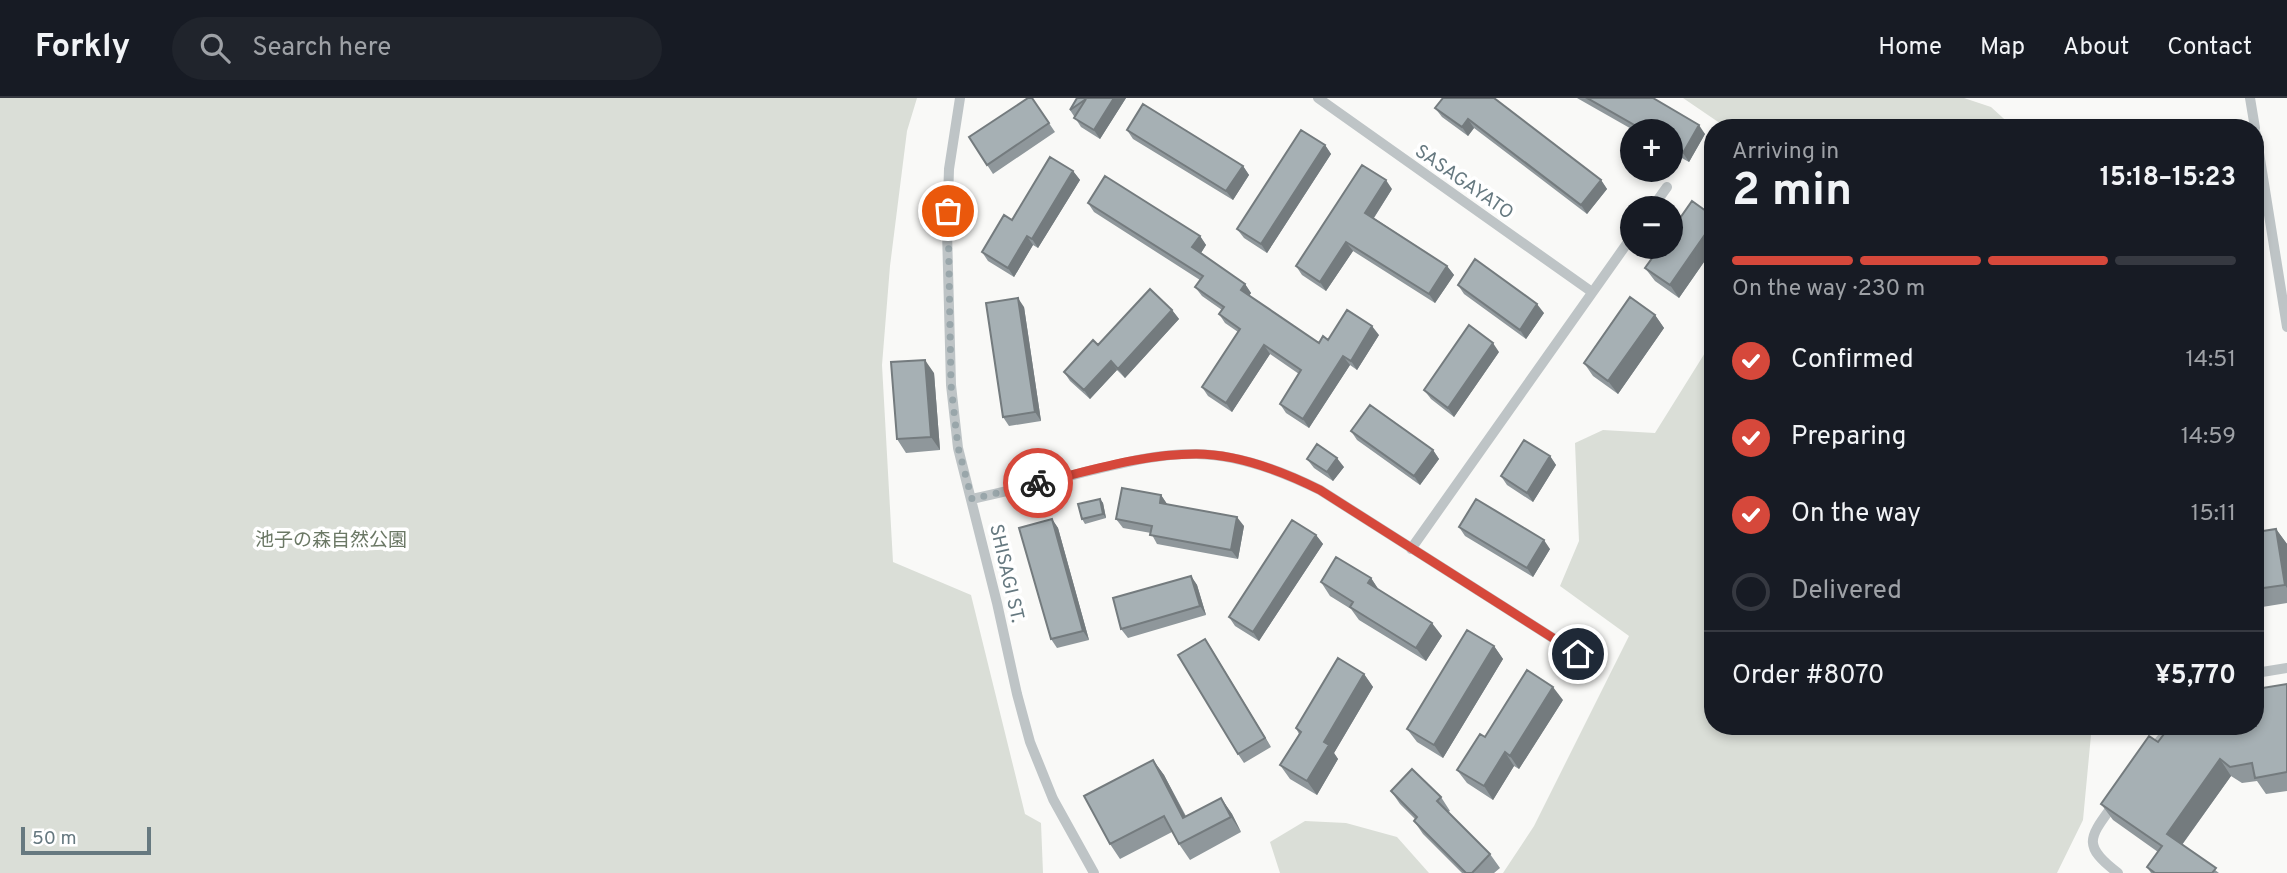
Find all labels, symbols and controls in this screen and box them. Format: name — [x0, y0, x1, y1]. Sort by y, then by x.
search box — [172, 17, 662, 80]
text: Forkly — [35, 27, 130, 69]
icon: search — [196, 29, 234, 67]
text: Search here — [252, 32, 391, 65]
text: Home — [1878, 33, 1942, 63]
text: Map — [1980, 33, 2025, 63]
text: About — [2063, 33, 2129, 63]
text: Contact — [2167, 33, 2252, 63]
map controls — [1620, 119, 1683, 259]
button: + — [1620, 119, 1683, 182]
text: Arriving in — [1732, 138, 1839, 167]
street label: SASAGAYATO — [1410, 140, 1518, 226]
text: 15:18–15:23 — [2100, 162, 2236, 195]
text: 2 min — [1732, 163, 1852, 222]
pin — [918, 181, 978, 241]
icon: bag — [929, 192, 967, 230]
button: − — [1620, 196, 1683, 259]
text: On the way · 230 m — [1732, 275, 1925, 304]
icon: check — [1732, 342, 1770, 380]
text: Confirmed — [1791, 344, 1914, 377]
text: 14:51 — [2186, 346, 2236, 375]
icon: check — [1732, 419, 1770, 457]
text: Preparing — [1791, 421, 1906, 454]
text: 14:59 — [2181, 423, 2236, 452]
courier — [1003, 448, 1073, 518]
icon: bike — [1019, 464, 1057, 502]
icon: check — [1732, 496, 1770, 534]
text: On the way — [1791, 498, 1921, 531]
text: 15:11 — [2191, 500, 2236, 529]
street label: SHISAGI ST. — [983, 522, 1029, 625]
park label: 池子の森自然公園 — [255, 529, 407, 553]
text: Delivered — [1791, 575, 1902, 608]
pin — [1548, 624, 1608, 684]
icon: home — [1559, 635, 1597, 673]
text: Order #8070 — [1732, 660, 1884, 693]
text: ¥5,770 — [2155, 660, 2236, 693]
scale bar — [21, 824, 150, 856]
text: 50 m — [32, 827, 77, 851]

